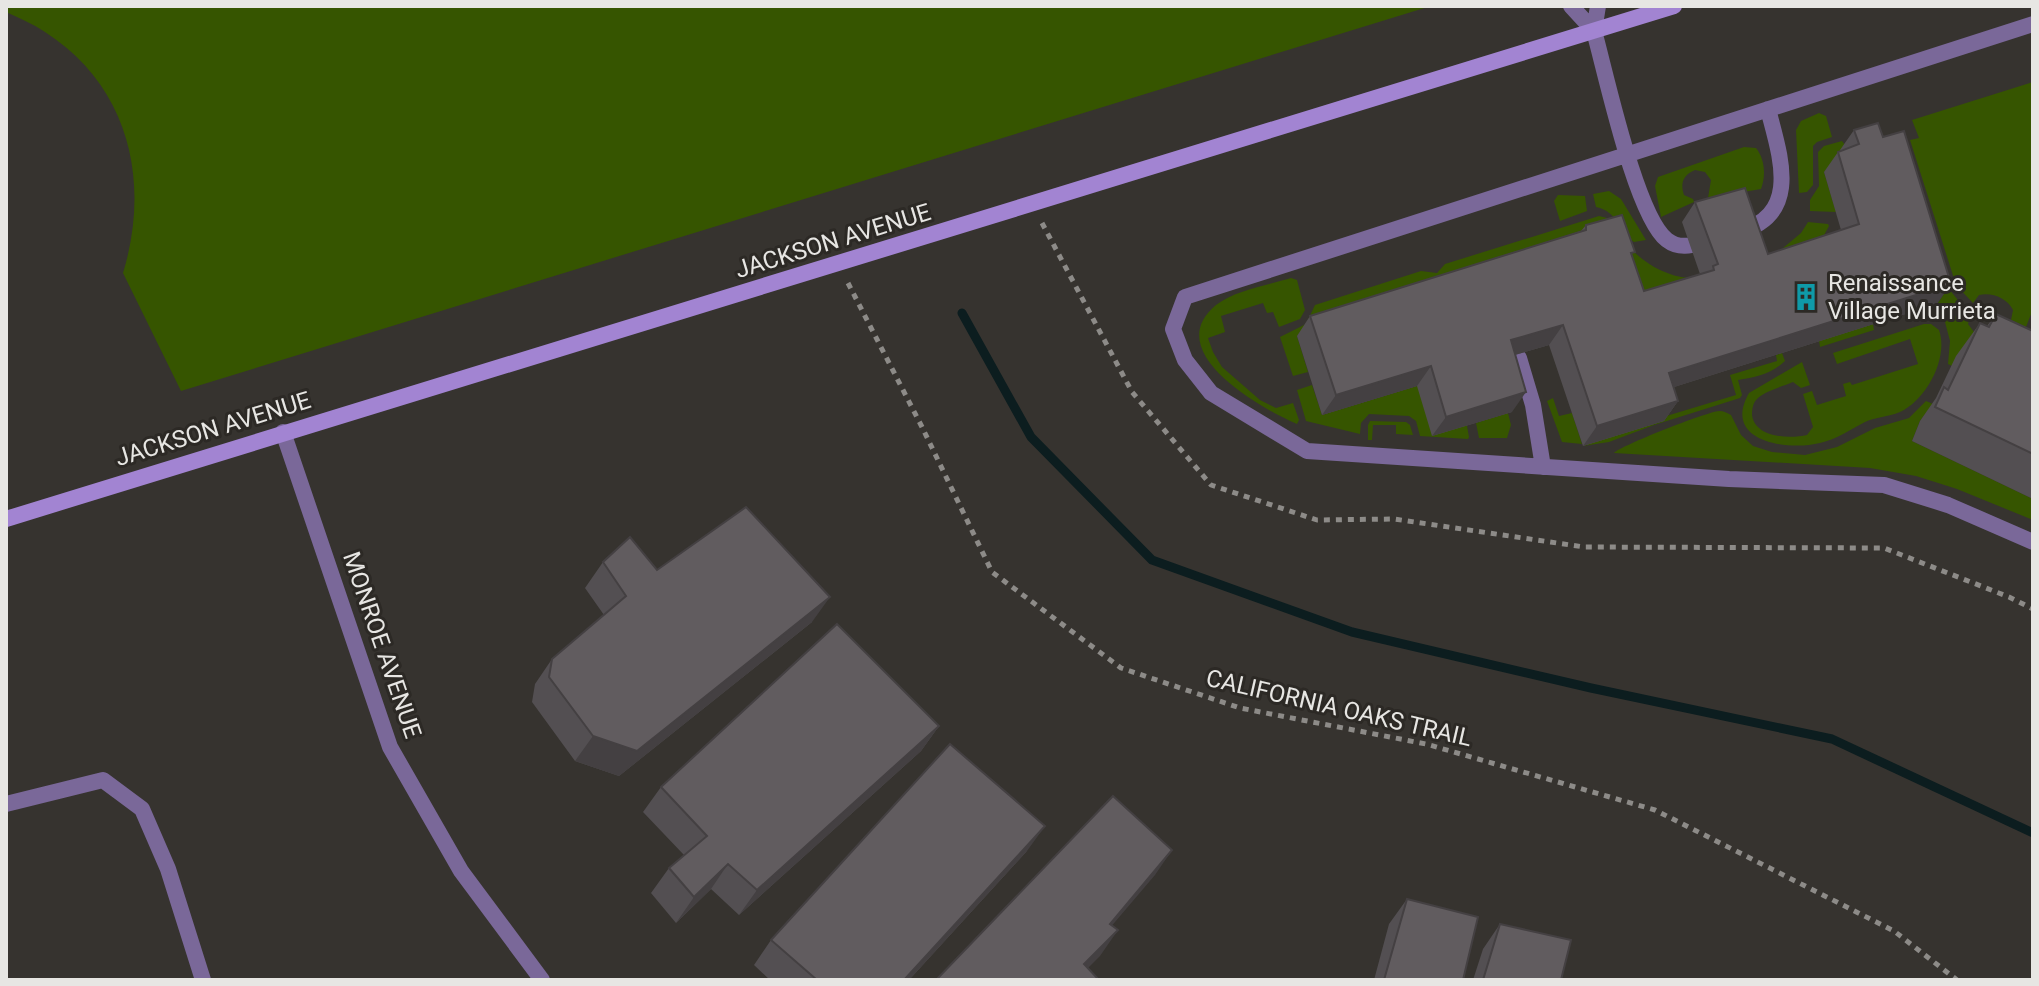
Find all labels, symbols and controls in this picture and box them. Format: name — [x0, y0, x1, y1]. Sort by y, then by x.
street label: JACKSON AVENUE — [732, 198, 934, 284]
place label: Renaissance Village Murrieta — [1828, 269, 1996, 325]
building icon: Renaissance Village Murrieta — [1791, 282, 1821, 312]
street label: JACKSON AVENUE — [112, 386, 314, 472]
street label: MONROE AVENUE — [337, 548, 427, 742]
street label: CALIFORNIA OAKS TRAIL — [1203, 664, 1475, 752]

